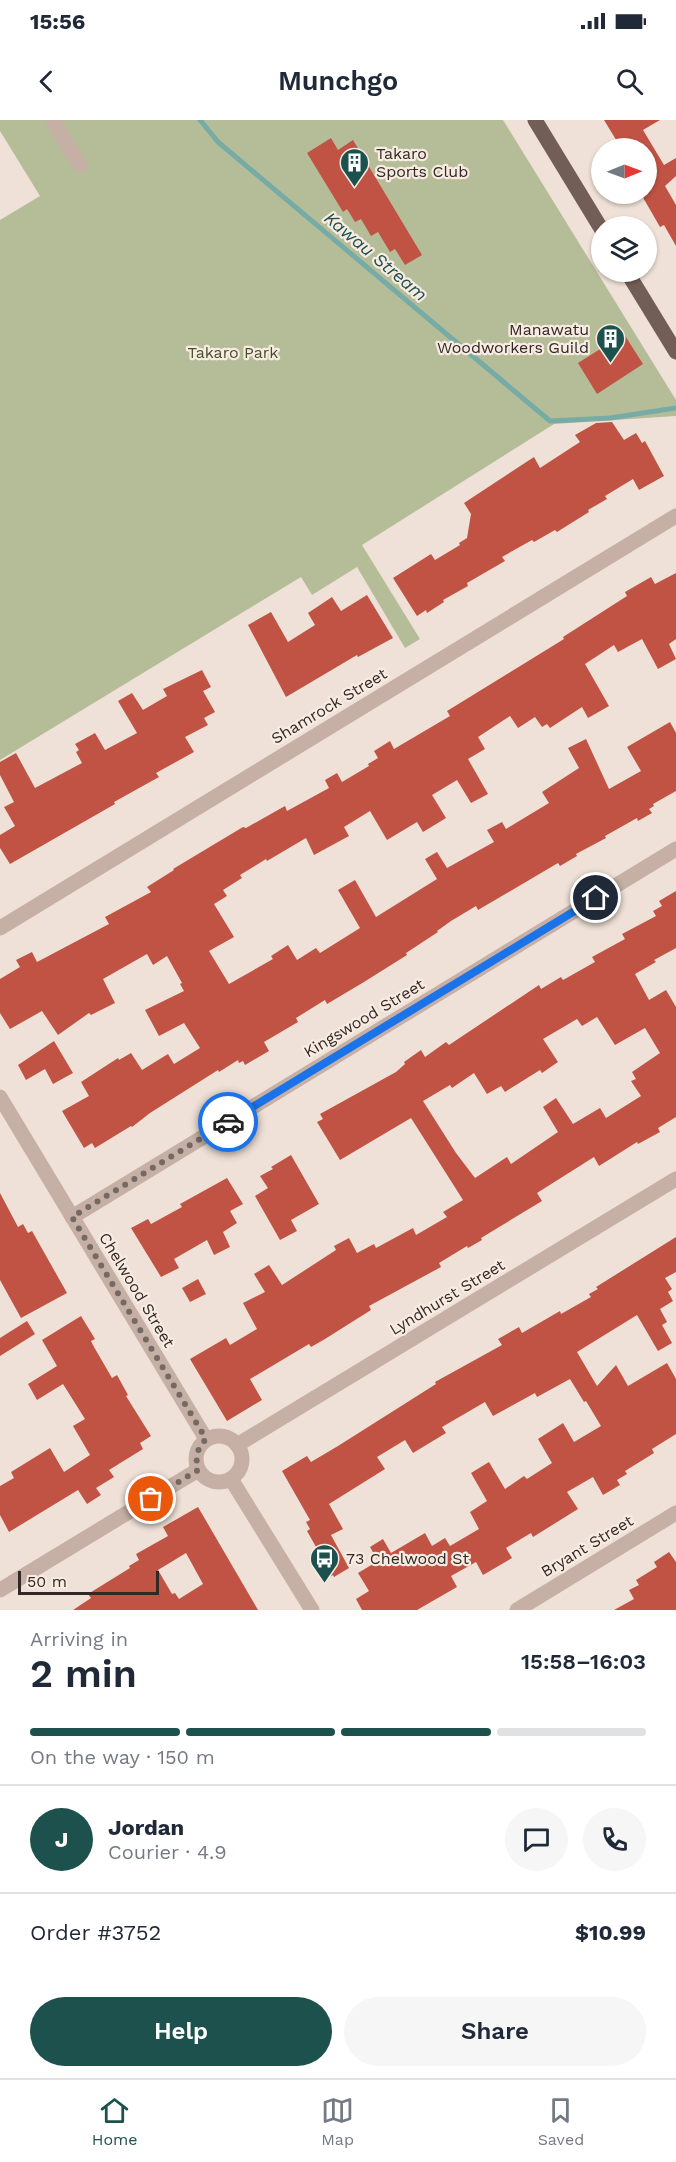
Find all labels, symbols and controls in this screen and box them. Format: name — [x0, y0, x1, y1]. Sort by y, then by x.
text: 15:56 — [30, 9, 85, 34]
icon: back — [30, 65, 63, 98]
text: Munchgo — [278, 65, 398, 97]
icon: search — [613, 65, 646, 98]
north arrow — [591, 138, 657, 204]
map controls — [591, 138, 657, 282]
place label: Takaro Sports Club — [376, 144, 468, 181]
building icon: Takaro Sports Club — [339, 146, 371, 188]
water label: Kawau Stream — [320, 207, 432, 305]
button: layers — [591, 216, 657, 282]
place label: Manawatu Woodworkers Guild — [437, 320, 589, 357]
building icon: Manawatu Woodworkers Guild — [594, 322, 626, 364]
park label: Takaro Park — [188, 343, 278, 362]
street label: Shamrock Street — [268, 664, 391, 748]
pin — [570, 872, 621, 923]
icon: home — [579, 881, 612, 914]
street label: Kingswood Street — [300, 974, 428, 1061]
courier — [198, 1092, 258, 1152]
icon: car — [212, 1106, 245, 1139]
street label: Chelwood Street — [95, 1229, 179, 1351]
street label: Lyndhurst Street — [386, 1255, 508, 1339]
pin — [125, 1473, 176, 1524]
icon: bag — [134, 1482, 167, 1515]
street label: Bryant Street — [537, 1511, 637, 1581]
bus stop icon: 73 Chelwood St — [309, 1542, 341, 1584]
place label: 73 Chelwood St — [346, 1549, 470, 1568]
scale bar — [18, 1568, 159, 1596]
text: 50 m — [27, 1572, 67, 1591]
text: Arriving in — [30, 1627, 128, 1651]
text: 15:58–16:03 — [521, 1649, 646, 1674]
text: 2 min — [30, 1651, 137, 1696]
text: On the way · 150 m — [30, 1745, 215, 1769]
button: chat — [505, 1808, 568, 1871]
button: phone — [583, 1808, 646, 1871]
text: Jordan — [108, 1815, 184, 1840]
text: J — [55, 1827, 68, 1852]
text: Courier · 4.9 — [108, 1840, 227, 1864]
text: Order #3752 — [30, 1920, 161, 1945]
text: $10.99 — [575, 1920, 646, 1945]
button: Help — [30, 1997, 332, 2066]
button: Share — [344, 1997, 646, 2066]
tab: Home — [92, 2094, 138, 2149]
tab: Map — [321, 2094, 354, 2149]
tab: Saved — [538, 2094, 584, 2149]

